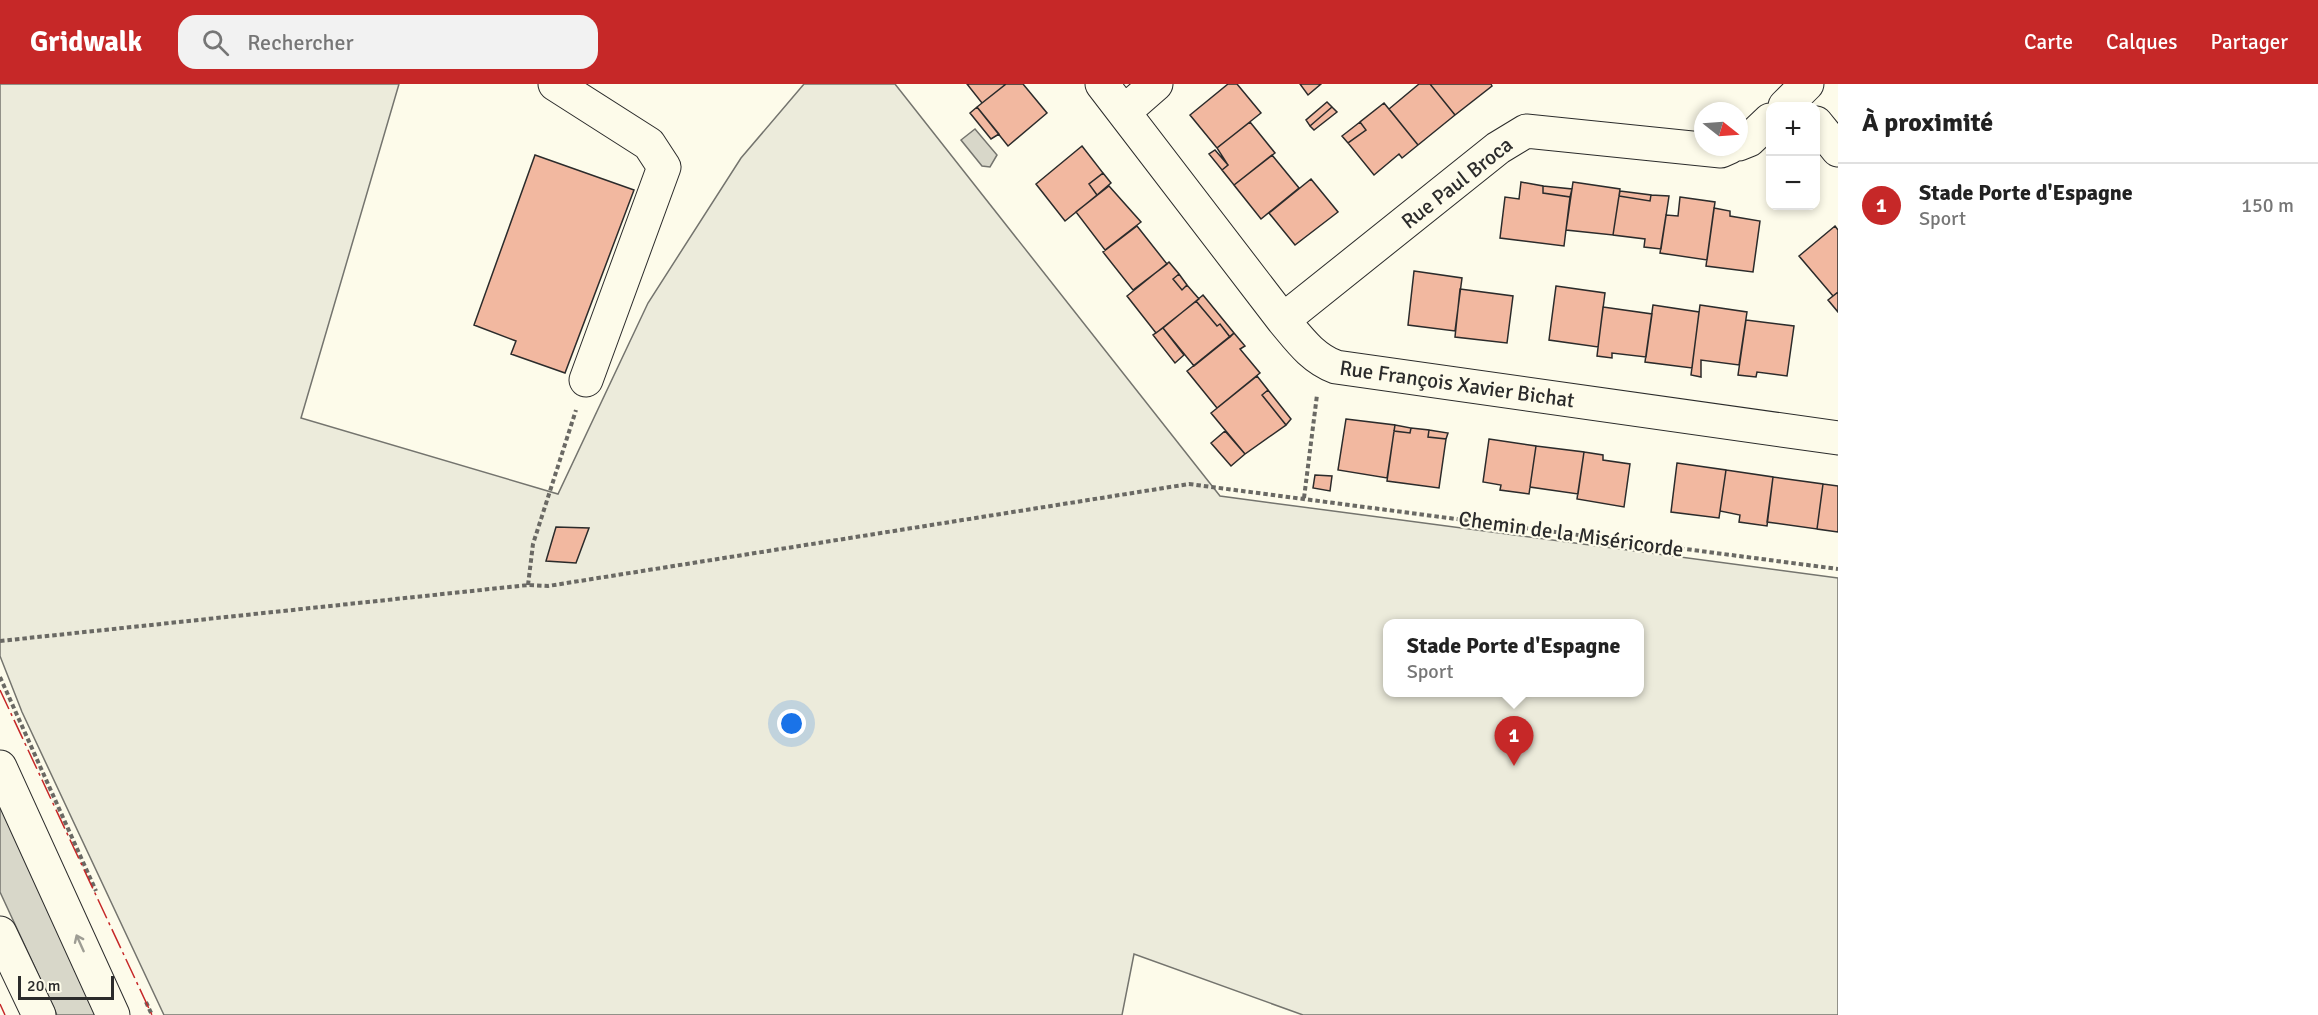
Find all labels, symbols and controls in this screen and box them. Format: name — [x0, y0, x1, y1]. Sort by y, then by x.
search box — [178, 15, 598, 69]
text: Gridwalk — [30, 25, 142, 59]
icon: search — [199, 26, 232, 59]
text: Rechercher — [247, 29, 354, 56]
text: Carte — [2024, 29, 2073, 55]
text: Calques — [2106, 29, 2177, 55]
text: Partager — [2210, 29, 2288, 55]
north arrow — [1694, 102, 1748, 156]
map controls — [1766, 102, 1820, 210]
button: + — [1766, 102, 1820, 156]
text: À proximité — [1862, 107, 1993, 139]
street label: Rue Paul Broca — [1396, 131, 1518, 235]
button: − — [1766, 156, 1820, 210]
text: Stade Porte d'Espagne — [1919, 179, 2133, 206]
text: 1 — [1876, 193, 1887, 218]
text: 150 m — [2241, 193, 2294, 218]
text: Sport — [1919, 206, 1966, 231]
street label: Rue François Xavier Bichat — [1338, 355, 1576, 413]
street label: Chemin de la Miséricorde — [1457, 505, 1685, 563]
popup — [1383, 619, 1644, 697]
text: Stade Porte d'Espagne — [1407, 632, 1620, 659]
text: Sport — [1407, 659, 1454, 684]
your location — [777, 709, 806, 738]
pin: 1 — [1494, 716, 1534, 766]
one-way arrow — [74, 934, 85, 952]
scale bar — [18, 973, 114, 1000]
text: 20 m — [27, 976, 61, 996]

